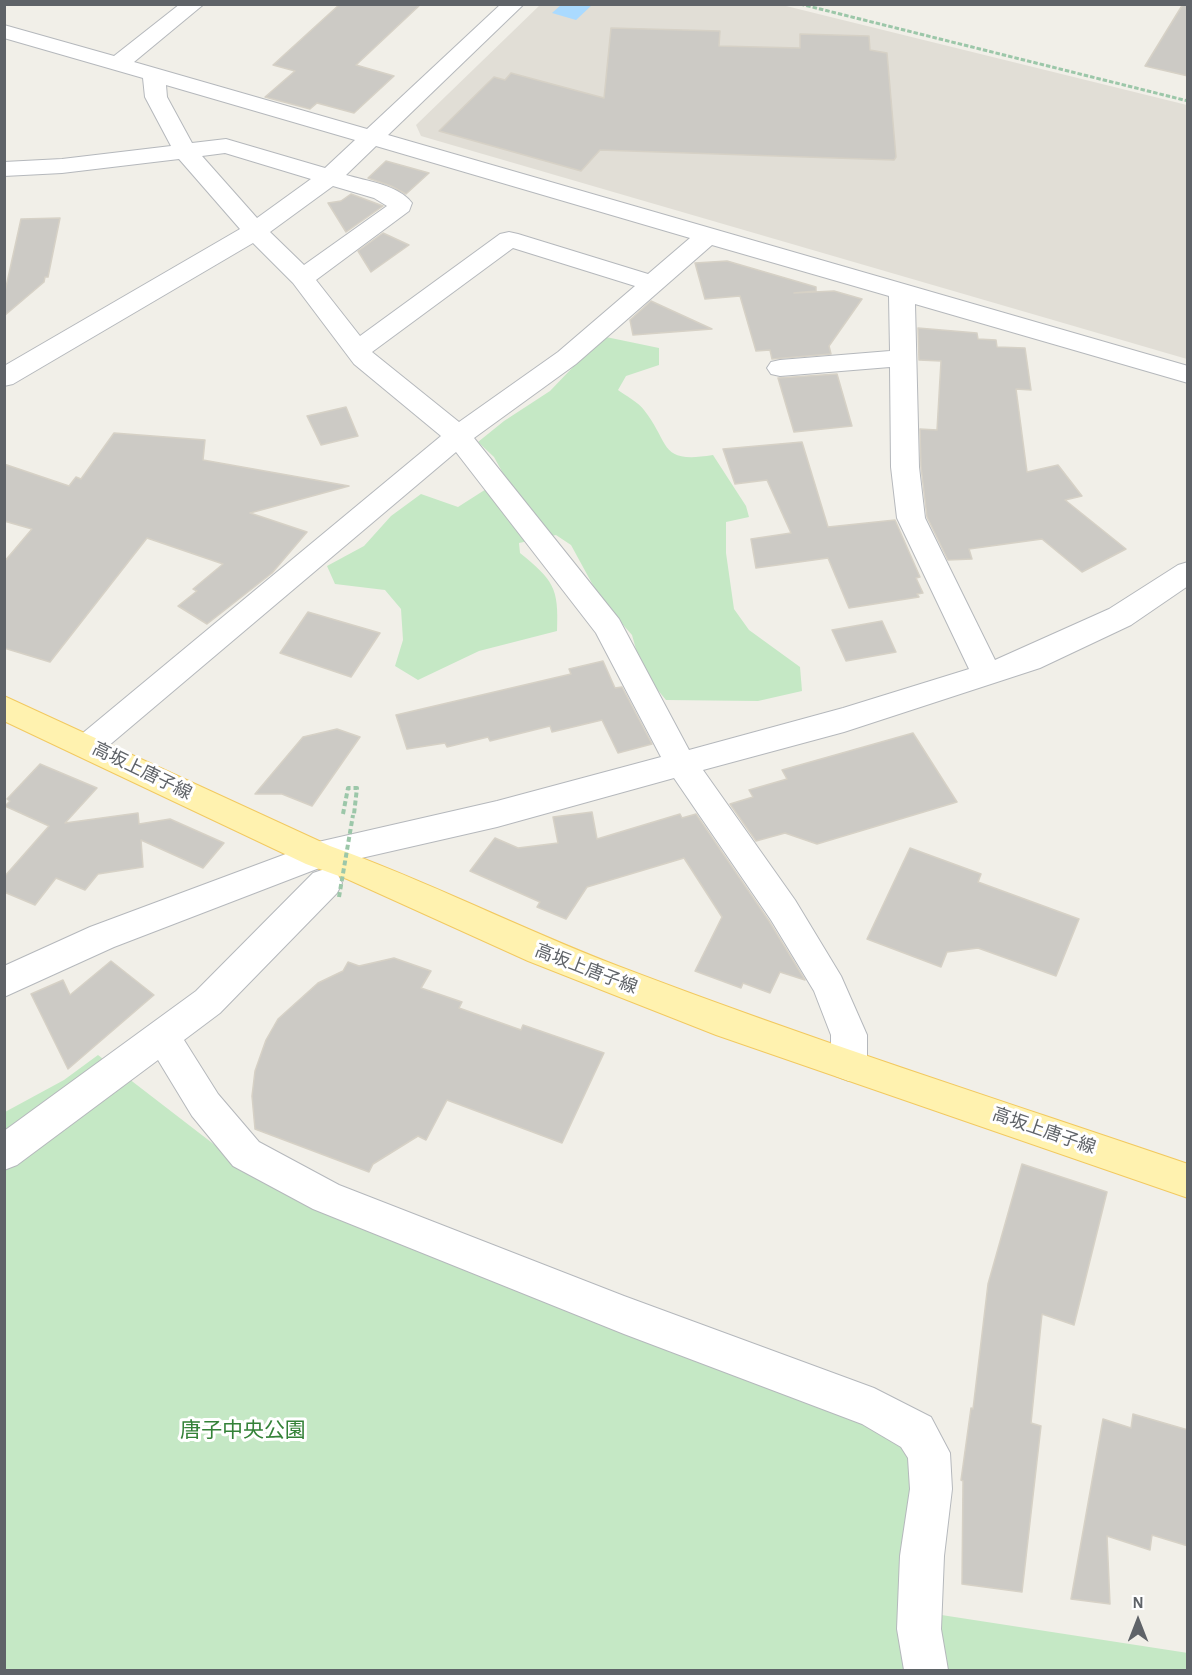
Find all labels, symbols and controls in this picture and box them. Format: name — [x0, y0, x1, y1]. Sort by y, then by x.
street label: 高坂上唐子線 — [89, 738, 195, 804]
street label: 高坂上唐子線 — [532, 940, 640, 998]
street label: 高坂上唐子線 — [989, 1103, 1099, 1159]
park label: 唐子中央公園 — [180, 1418, 306, 1444]
north arrow — [1108, 1591, 1168, 1651]
text: N — [1132, 1595, 1144, 1611]

